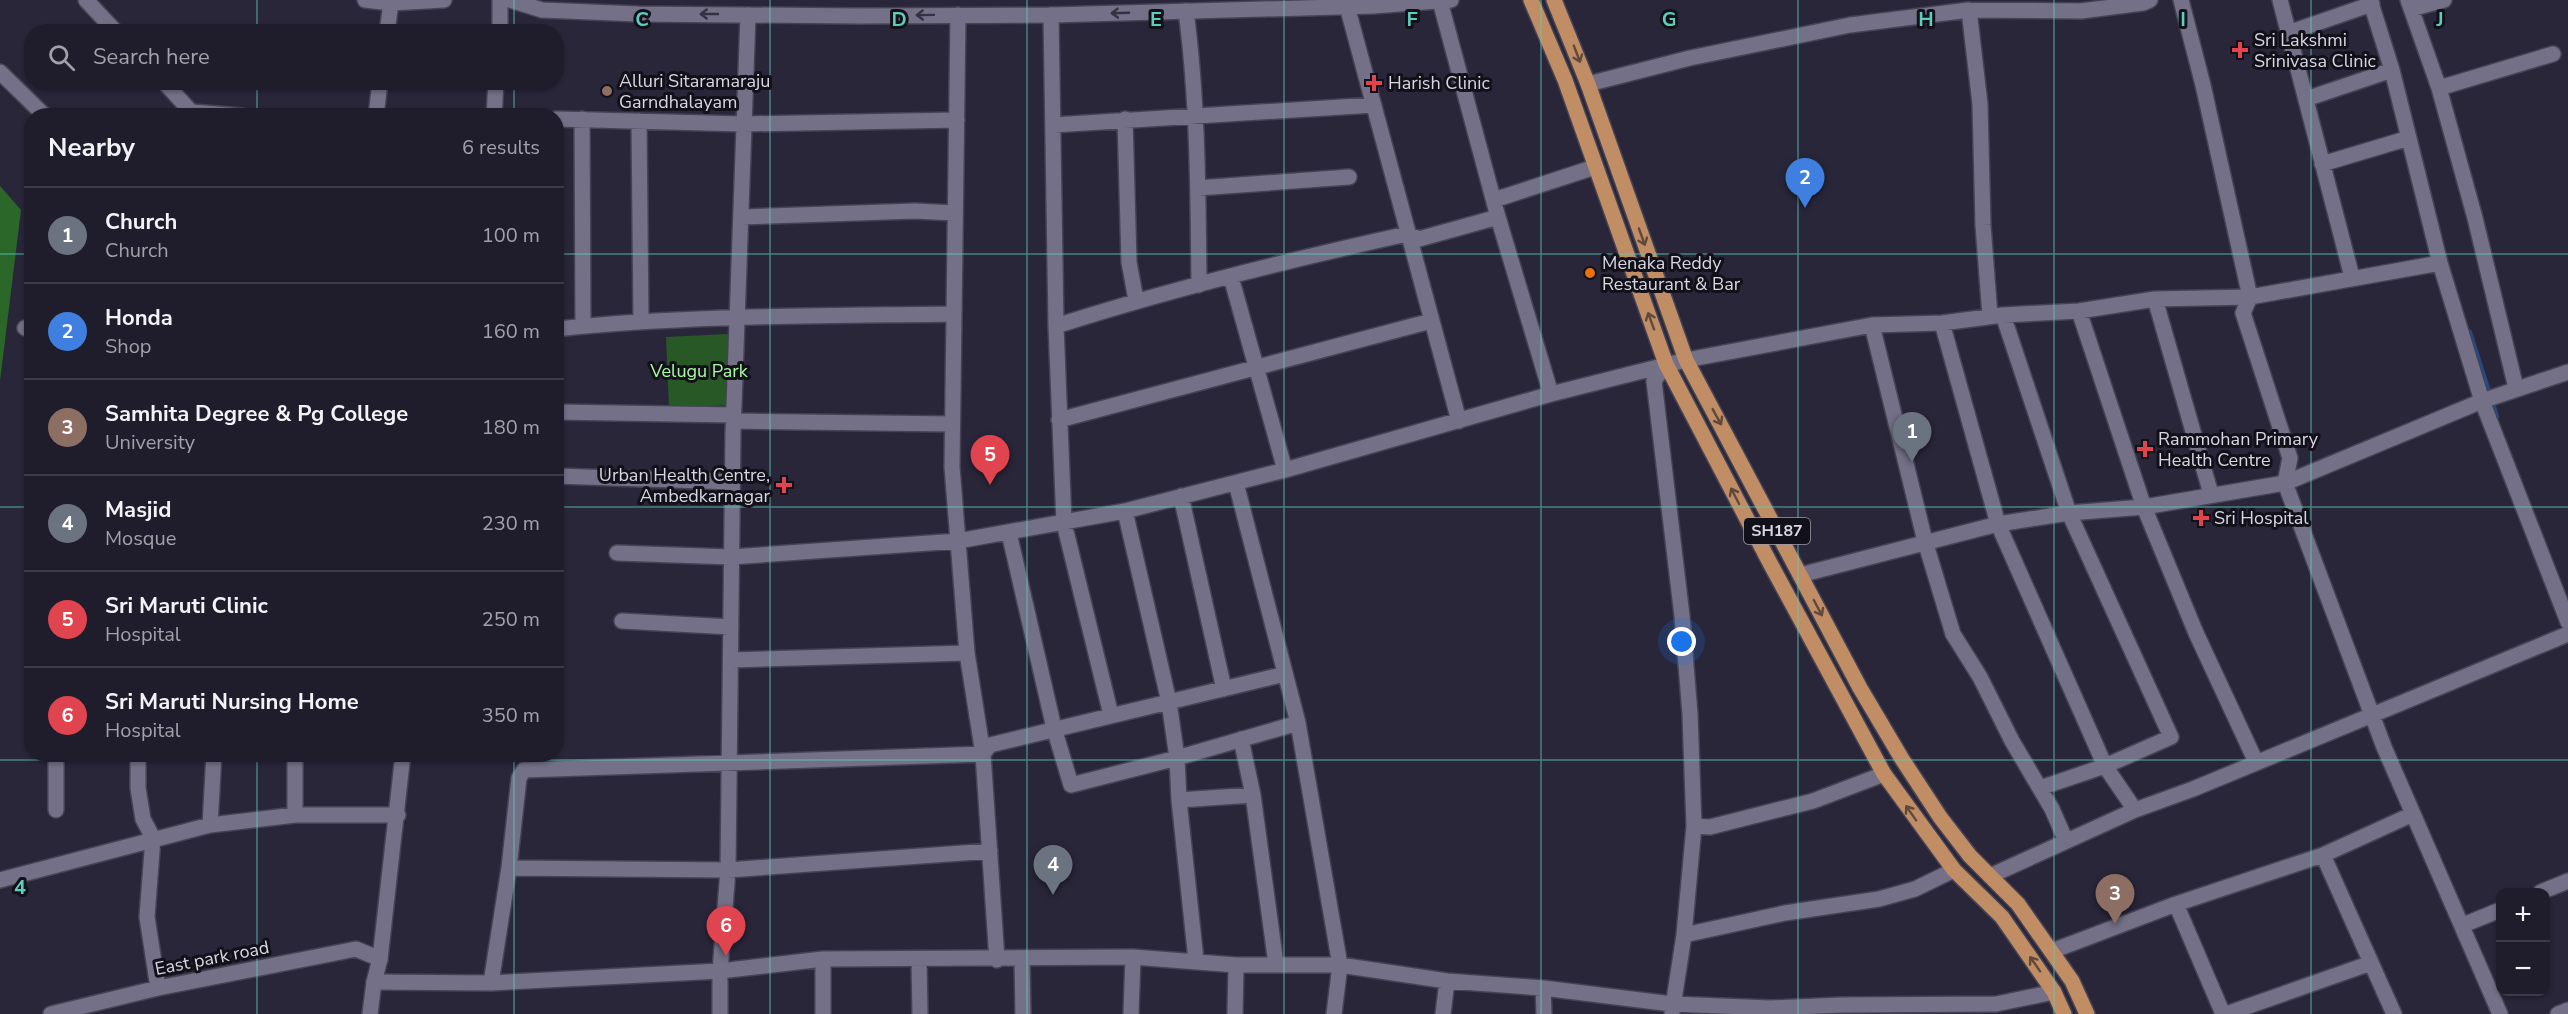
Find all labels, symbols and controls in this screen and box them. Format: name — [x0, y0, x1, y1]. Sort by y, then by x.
text: C — [635, 6, 649, 33]
text: D — [891, 6, 907, 33]
text: E — [1150, 6, 1162, 33]
text: F — [1406, 6, 1418, 33]
text: G — [1662, 6, 1676, 33]
text: H — [1918, 6, 1934, 33]
text: I — [2180, 6, 2186, 33]
text: J — [2435, 6, 2444, 33]
one-way arrow — [1110, 7, 1130, 19]
one-way arrow — [699, 9, 719, 20]
one-way arrow — [915, 9, 935, 21]
search box — [24, 24, 564, 90]
place label: Sri Lakshmi Srinivasa Clinic — [2254, 28, 2376, 73]
icon: search — [45, 41, 78, 74]
marker: Sri Lakshmi Srinivasa Clinic — [2231, 41, 2249, 59]
text: Search here — [93, 42, 210, 72]
one-way arrow — [1572, 44, 1583, 63]
place label: Alluri Sitaramaraju Garndhalayam — [619, 69, 770, 114]
place label: Harish Clinic — [1388, 71, 1490, 95]
marker: Harish Clinic — [1365, 74, 1383, 92]
marker: Alluri Sitaramaraju Garndhalayam — [600, 84, 614, 98]
text: Nearby — [48, 130, 135, 165]
text: 6 results — [462, 134, 540, 161]
pin: 2 — [1786, 158, 1824, 208]
text: Church — [105, 207, 177, 237]
text: 1 — [62, 222, 74, 249]
text: 100 m — [482, 222, 540, 249]
one-way arrow — [1638, 228, 1649, 246]
text: Church — [105, 237, 169, 264]
place label: Menaka Reddy Restaurant & Bar — [1602, 251, 1741, 296]
marker: Menaka Reddy Restaurant & Bar — [1583, 266, 1597, 280]
text: Honda — [105, 303, 173, 333]
one-way arrow — [1644, 312, 1655, 331]
text: 2 — [62, 318, 74, 345]
text: 160 m — [482, 318, 540, 345]
text: Shop — [105, 333, 151, 360]
park label: Velugu Park — [649, 359, 749, 383]
text: Samhita Degree & Pg College — [105, 399, 408, 429]
one-way arrow — [1711, 408, 1723, 425]
pin: 1 — [1892, 412, 1932, 462]
text: 3 — [62, 414, 74, 441]
text: 180 m — [482, 414, 540, 441]
place label: Rammohan Primary Health Centre — [2158, 427, 2319, 472]
text: University — [105, 429, 195, 456]
pin: 5 — [970, 436, 1010, 485]
marker: Rammohan Primary Health Centre — [2136, 440, 2154, 458]
place label: Urban Health Centre, Ambedkarnagar — [599, 463, 771, 508]
marker: Urban Health Centre, Ambedkarnagar — [775, 476, 793, 494]
one-way arrow — [1729, 487, 1741, 505]
text: Masjid — [105, 495, 171, 525]
place label: Sri Hospital — [2214, 506, 2309, 530]
marker: Sri Hospital — [2192, 509, 2210, 527]
text: 4 — [62, 510, 74, 537]
text: 230 m — [482, 510, 540, 537]
road number: SH187 — [1744, 518, 1810, 544]
text: Mosque — [105, 525, 176, 552]
text: Sri Maruti Clinic — [105, 591, 268, 621]
one-way arrow — [1812, 599, 1824, 616]
text: 5 — [62, 606, 74, 633]
text: 250 m — [482, 606, 540, 633]
text: Hospital — [105, 621, 181, 648]
your location — [1667, 627, 1696, 656]
text: Sri Maruti Nursing Home — [105, 687, 359, 717]
text: 6 — [62, 702, 74, 729]
text: 350 m — [482, 702, 540, 729]
text: Hospital — [105, 717, 181, 744]
one-way arrow — [1905, 806, 1917, 822]
pin: 4 — [1034, 846, 1072, 895]
text: 4 — [14, 874, 26, 901]
pin: 3 — [2096, 874, 2134, 924]
map controls — [2496, 888, 2550, 996]
button: + — [2496, 888, 2550, 942]
pin: 6 — [706, 906, 746, 956]
street label: East park road — [153, 935, 271, 981]
button: − — [2496, 942, 2550, 996]
one-way arrow — [2029, 956, 2041, 972]

